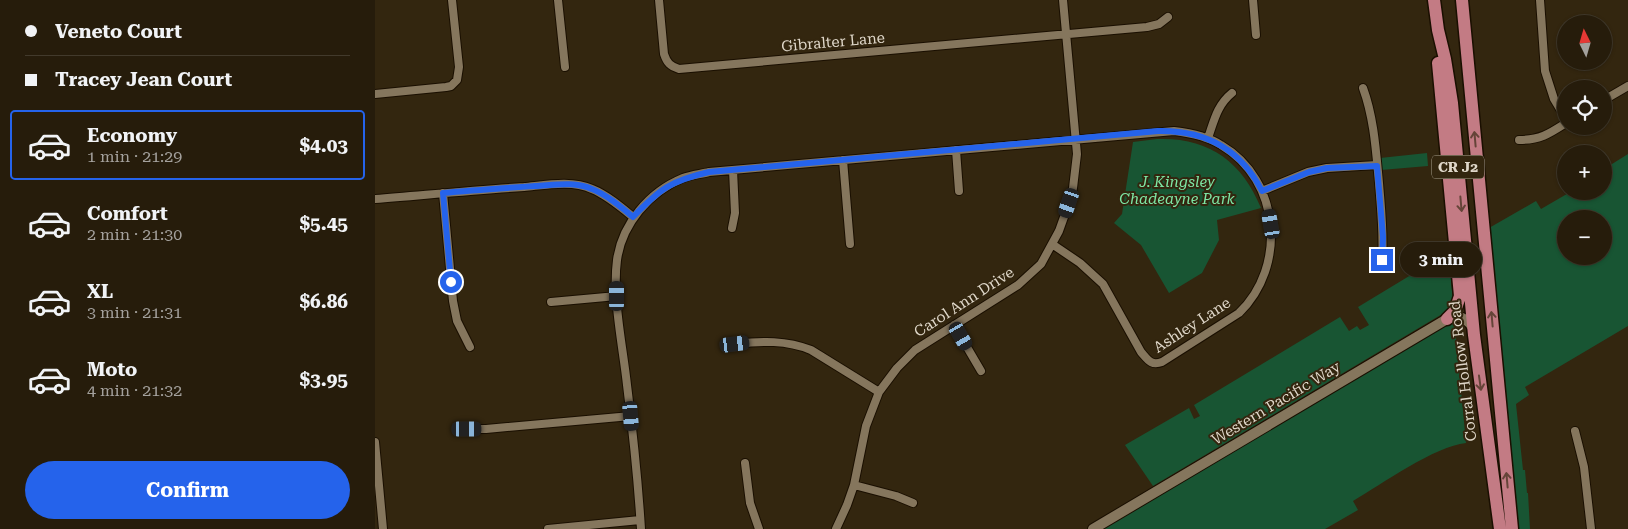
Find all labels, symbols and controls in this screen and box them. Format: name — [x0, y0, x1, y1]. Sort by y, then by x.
north arrow — [1557, 15, 1613, 70]
map controls — [1557, 15, 1612, 265]
text: Veneto Court — [55, 20, 182, 43]
street label: Gibralter Lane — [780, 29, 886, 55]
text: Tracey Jean Court — [55, 68, 232, 91]
button: locate — [1557, 80, 1612, 135]
icon: car — [27, 123, 72, 168]
text: Economy — [87, 124, 177, 147]
one-way arrow — [1470, 132, 1480, 148]
text: $4.03 — [299, 134, 348, 157]
button: + — [1557, 145, 1612, 200]
text: 1 min · 21:29 — [87, 147, 182, 166]
road number: CR J2 — [1432, 156, 1484, 178]
park label: J. Kingsley Chadeayne Park — [1119, 173, 1236, 208]
car — [1057, 186, 1080, 220]
one-way arrow — [1457, 196, 1466, 212]
icon: car — [27, 201, 72, 246]
text: Comfort — [87, 202, 168, 225]
car — [1261, 208, 1280, 240]
button: − — [1557, 210, 1612, 265]
text: $5.45 — [299, 212, 348, 235]
text: 2 min · 21:30 — [87, 225, 182, 244]
callout: 3 min — [1399, 242, 1482, 278]
route end — [1371, 249, 1393, 271]
text: 3 min — [1419, 250, 1463, 269]
street label: Carol Ann Drive — [911, 263, 1017, 341]
route start — [440, 271, 462, 293]
icon: car — [27, 279, 72, 324]
text: XL — [87, 280, 113, 303]
car — [609, 281, 624, 311]
text: $6.86 — [299, 290, 348, 313]
street label: Ashley Lane — [1150, 293, 1234, 357]
street label: Corral Hollow Road — [1445, 299, 1481, 442]
text: 3 min · 21:31 — [87, 303, 182, 322]
one-way arrow — [1487, 311, 1497, 327]
car — [947, 319, 974, 353]
car — [719, 335, 750, 353]
icon: car — [27, 357, 72, 402]
street label: Western Pacific Way — [1208, 357, 1344, 449]
text: Moto — [87, 358, 137, 381]
text: $3.95 — [299, 368, 348, 391]
one-way arrow — [1475, 375, 1485, 391]
text: 4 min · 21:32 — [87, 381, 182, 400]
car — [622, 400, 639, 432]
car — [452, 422, 482, 437]
button: Confirm — [25, 461, 350, 519]
one-way arrow — [1502, 473, 1512, 489]

